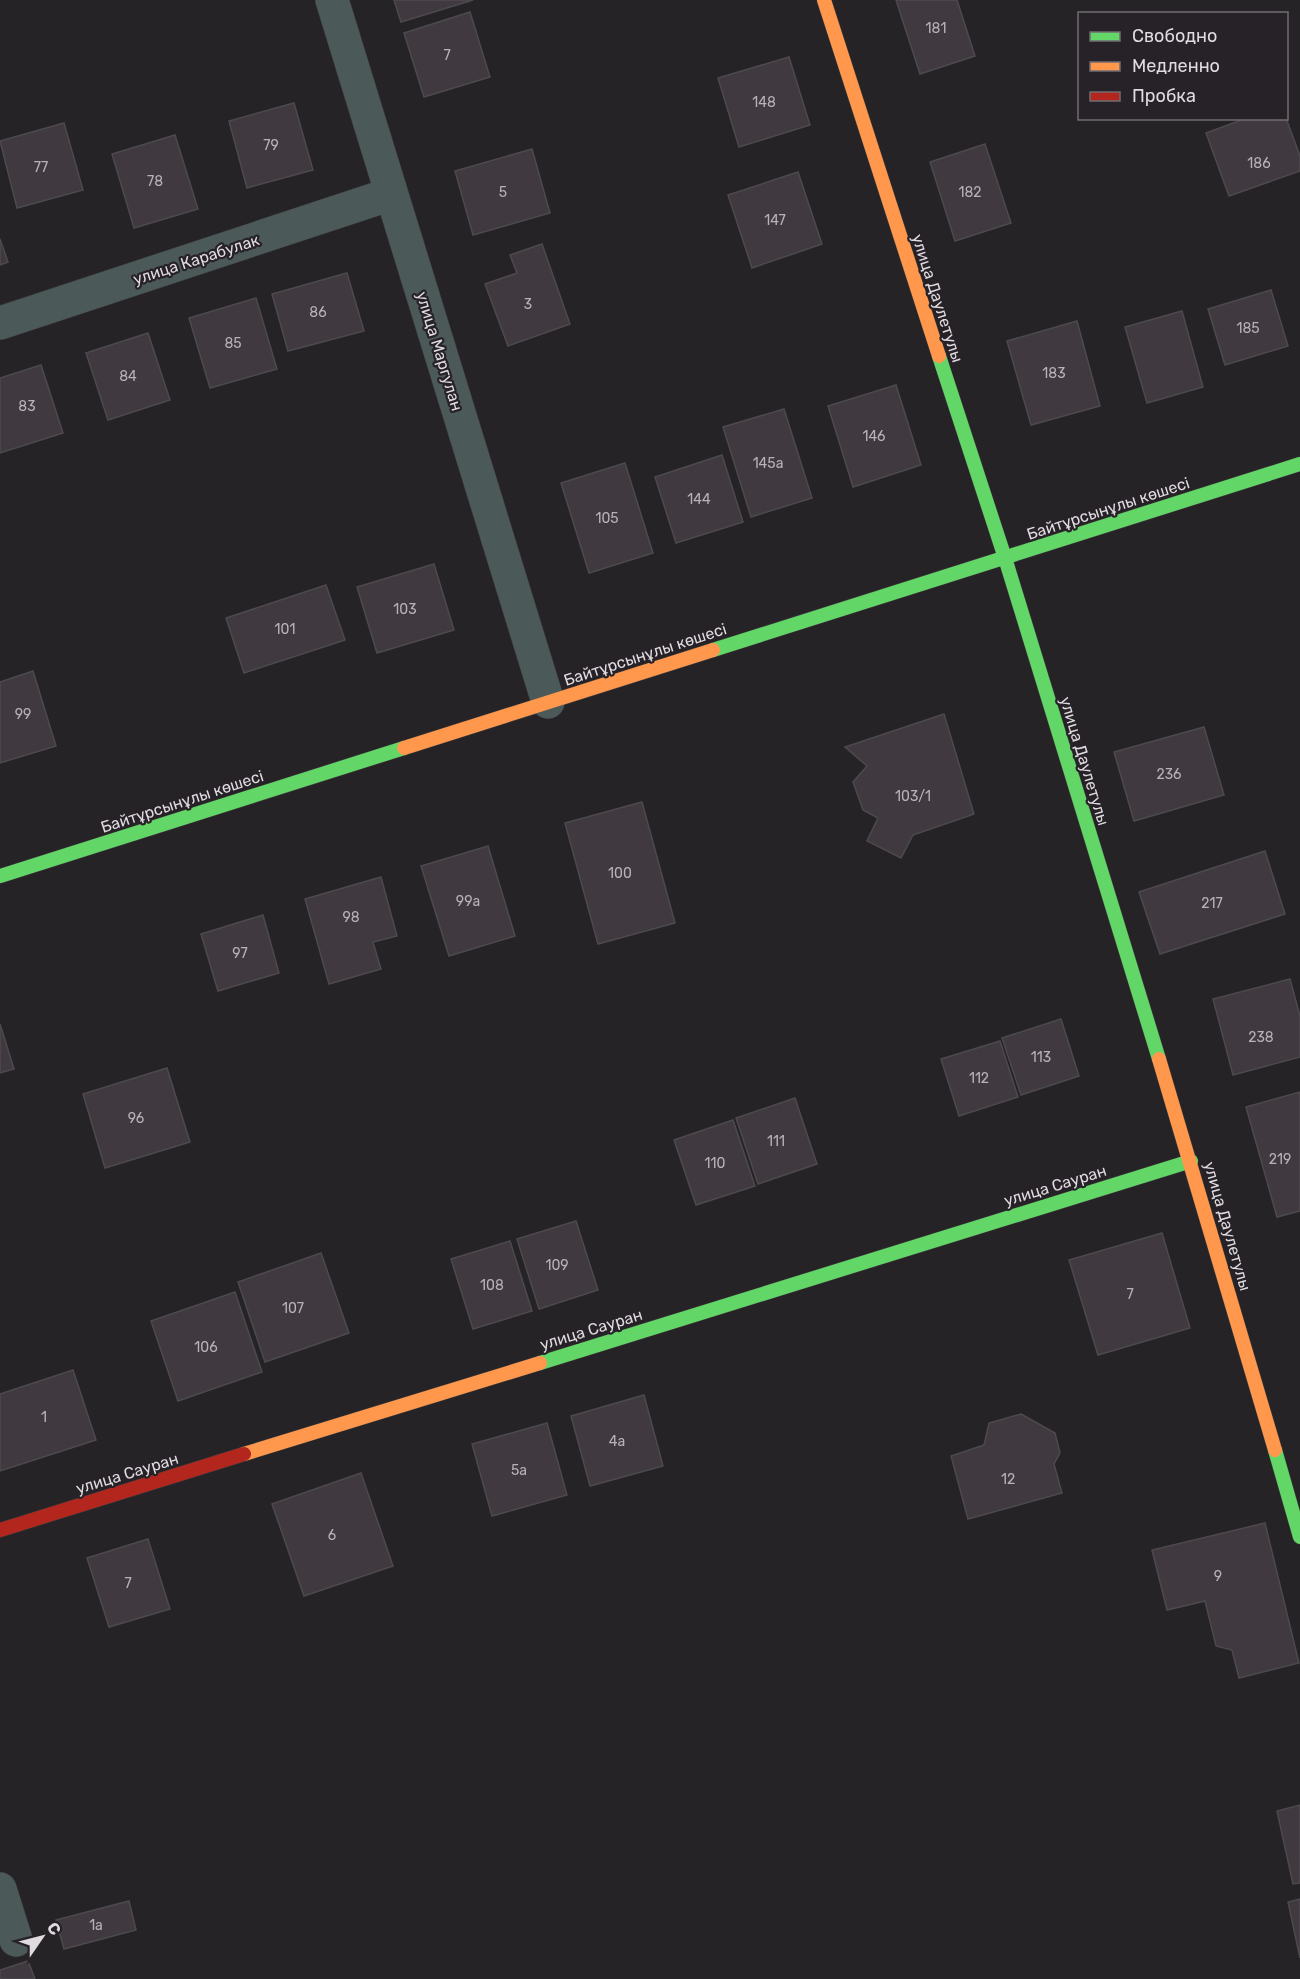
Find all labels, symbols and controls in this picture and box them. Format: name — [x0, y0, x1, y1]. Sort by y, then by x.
legend — [1078, 12, 1288, 120]
house number: 181 — [926, 20, 946, 37]
text: Свободно — [1132, 25, 1217, 47]
house number: 7 — [443, 47, 451, 64]
text: Медленно — [1132, 55, 1220, 77]
text: Пробка — [1132, 85, 1196, 107]
house number: 148 — [752, 94, 776, 111]
house number: 79 — [263, 137, 279, 154]
house number: 186 — [1247, 155, 1271, 172]
house number: 77 — [34, 159, 48, 176]
house number: 78 — [147, 173, 163, 190]
house number: 5 — [499, 184, 507, 201]
house number: 182 — [958, 184, 982, 201]
house number: 147 — [764, 212, 786, 229]
street label: улица Карабулак — [131, 230, 262, 289]
street label: улица Даулетулы — [908, 232, 967, 365]
street label: улица Маргулан — [412, 289, 467, 413]
house number: 3 — [524, 296, 532, 313]
house number: 86 — [309, 304, 327, 321]
house number: 185 — [1236, 320, 1260, 337]
house number: 85 — [224, 335, 242, 352]
house number: 183 — [1042, 365, 1066, 382]
house number: 84 — [119, 368, 137, 385]
house number: 83 — [18, 398, 36, 415]
house number: 146 — [862, 428, 886, 445]
house number: 145а — [753, 455, 783, 472]
street label: Байтұрсынұлы көшесі — [1024, 473, 1192, 544]
house number: 144 — [687, 491, 711, 508]
house number: 105 — [595, 510, 619, 527]
house number: 103 — [393, 601, 417, 618]
street label: Байтұрсынұлы көшесі — [561, 619, 729, 690]
house number: 101 — [275, 621, 295, 638]
street label: улица Даулетулы — [1056, 694, 1113, 828]
house number: 99 — [15, 706, 31, 723]
street label: Байтұрсынұлы көшесі — [98, 766, 266, 837]
house number: 236 — [1156, 766, 1182, 783]
house number: 103/1 — [895, 788, 931, 805]
house number: 100 — [608, 865, 632, 882]
house number: 99а — [456, 893, 480, 910]
house number: 217 — [1201, 895, 1223, 912]
house number: 98 — [342, 909, 360, 926]
house number: 97 — [232, 945, 248, 962]
house number: 238 — [1248, 1029, 1274, 1046]
house number: 113 — [1031, 1049, 1051, 1066]
house number: 112 — [969, 1070, 989, 1087]
house number: 96 — [128, 1110, 144, 1127]
house number: 111 — [767, 1133, 785, 1150]
house number: 219 — [1269, 1151, 1291, 1168]
house number: 110 — [705, 1155, 726, 1172]
street label: улица Даулетулы — [1200, 1159, 1255, 1293]
street label: улица Сауран — [1002, 1161, 1109, 1210]
house number: 109 — [545, 1257, 569, 1274]
house number: 108 — [480, 1277, 504, 1294]
house number: 7 — [1126, 1286, 1134, 1303]
house number: 107 — [282, 1300, 304, 1317]
street label: улица Сауран — [538, 1305, 645, 1354]
house number: 106 — [194, 1339, 218, 1356]
house number: 1 — [41, 1409, 47, 1426]
house number: 4а — [609, 1433, 625, 1450]
street label: улица Сауран — [74, 1449, 181, 1498]
house number: 5а — [511, 1462, 527, 1479]
house number: 12 — [1001, 1471, 1015, 1488]
house number: 6 — [328, 1527, 336, 1544]
house number: 9 — [1214, 1568, 1222, 1585]
house number: 7 — [124, 1575, 132, 1592]
north arrow — [12, 1907, 72, 1967]
house number: 1а — [89, 1917, 103, 1934]
text: С — [43, 1919, 65, 1939]

